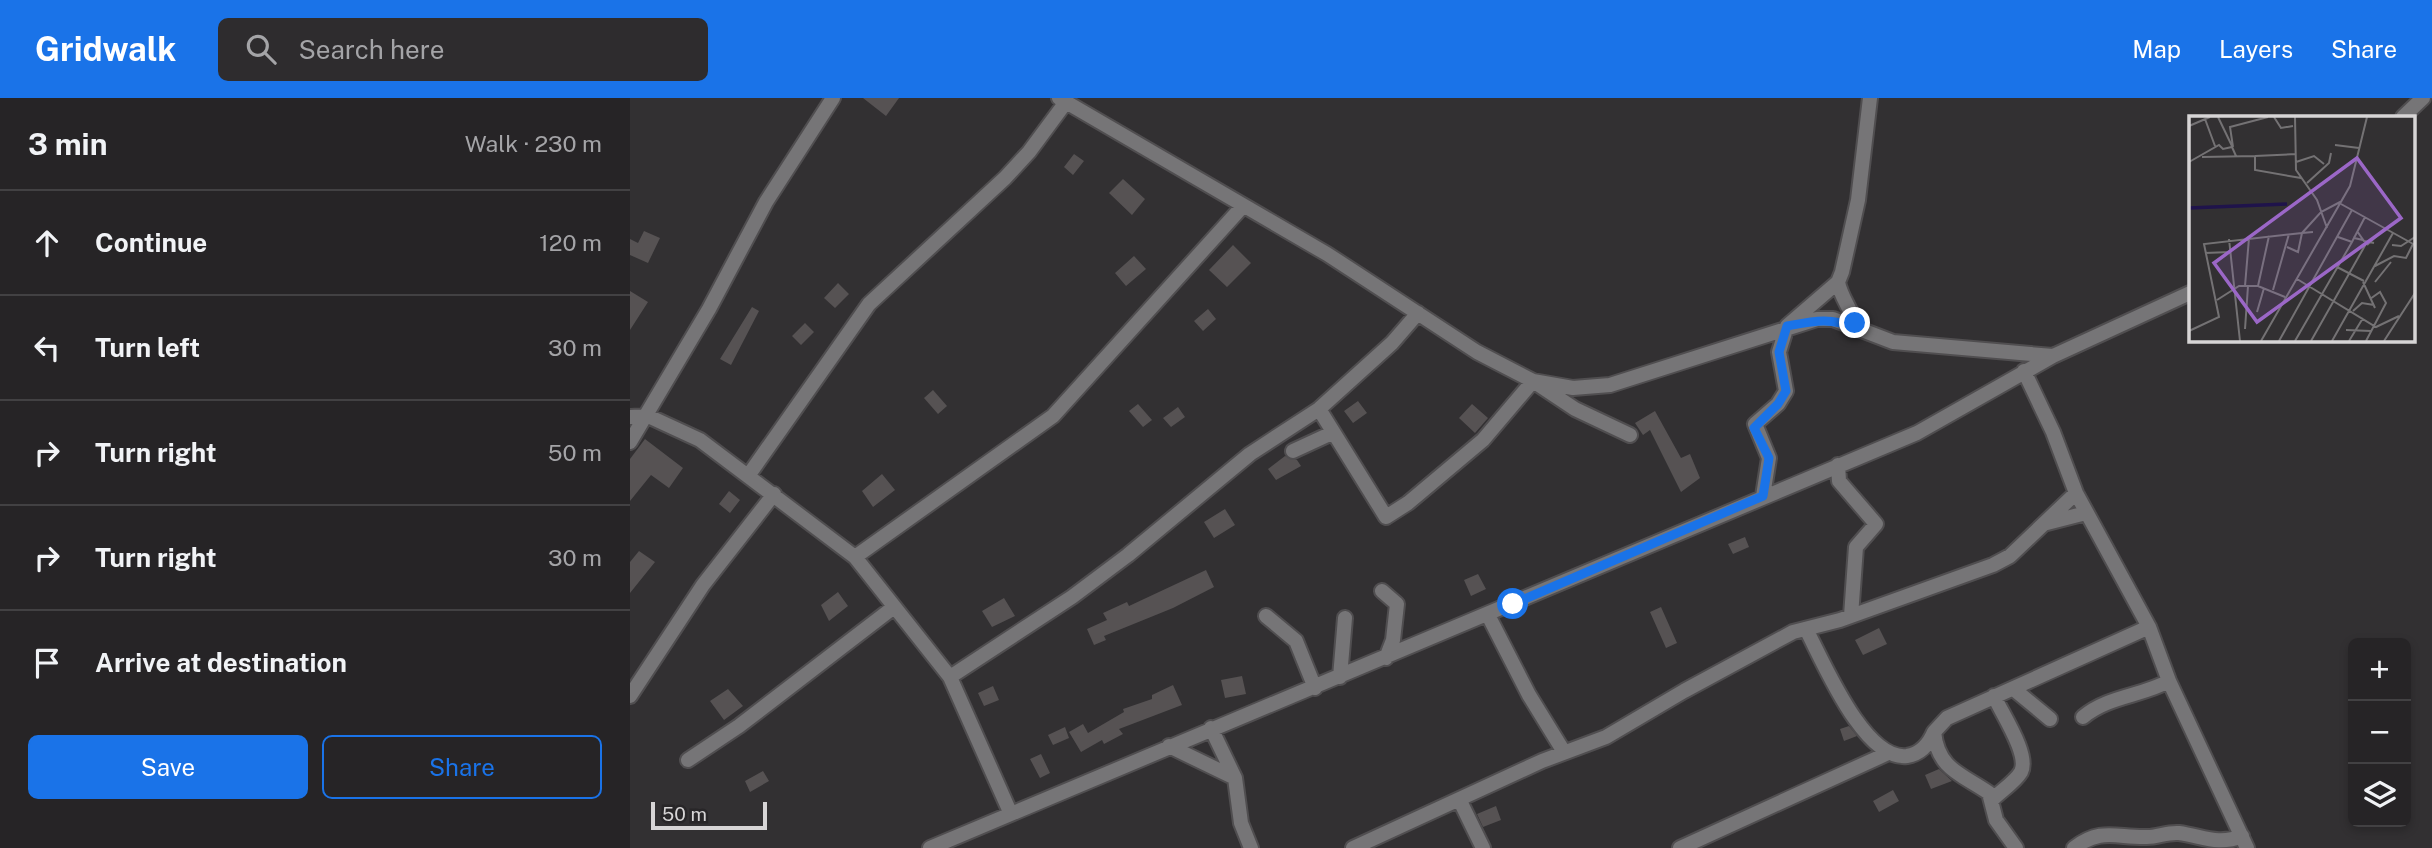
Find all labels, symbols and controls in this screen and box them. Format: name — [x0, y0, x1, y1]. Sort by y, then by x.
search box — [218, 18, 708, 81]
text: Gridwalk — [35, 30, 176, 68]
icon: search — [242, 30, 280, 68]
text: Search here — [298, 34, 444, 65]
text: Map — [2132, 35, 2181, 63]
text: Layers — [2219, 35, 2293, 63]
text: Share — [2331, 35, 2397, 63]
inset map — [2189, 116, 2414, 341]
text: 3 min — [28, 126, 107, 162]
text: Walk · 230 m — [465, 130, 602, 157]
icon: ahead — [28, 224, 66, 262]
text: Continue — [95, 227, 207, 258]
text: 120 m — [539, 229, 602, 256]
route end — [1839, 307, 1870, 338]
icon: left — [28, 329, 66, 367]
text: Turn left — [95, 332, 200, 363]
text: 30 m — [548, 334, 602, 361]
icon: right — [28, 434, 66, 472]
text: Turn right — [95, 437, 217, 468]
text: 50 m — [548, 439, 602, 466]
icon: right — [28, 539, 66, 577]
text: Turn right — [95, 542, 217, 573]
text: 30 m — [548, 544, 602, 571]
route start — [1497, 588, 1528, 619]
map controls — [2348, 638, 2411, 827]
button: + — [2348, 638, 2411, 701]
icon: arrive — [28, 644, 66, 682]
text: Arrive at destination — [95, 647, 347, 678]
button: − — [2348, 701, 2411, 764]
button: Save — [28, 735, 308, 799]
button: Share — [322, 735, 602, 799]
button: layers — [2348, 764, 2411, 827]
scale bar — [651, 799, 766, 831]
text: 50 m — [662, 803, 707, 825]

